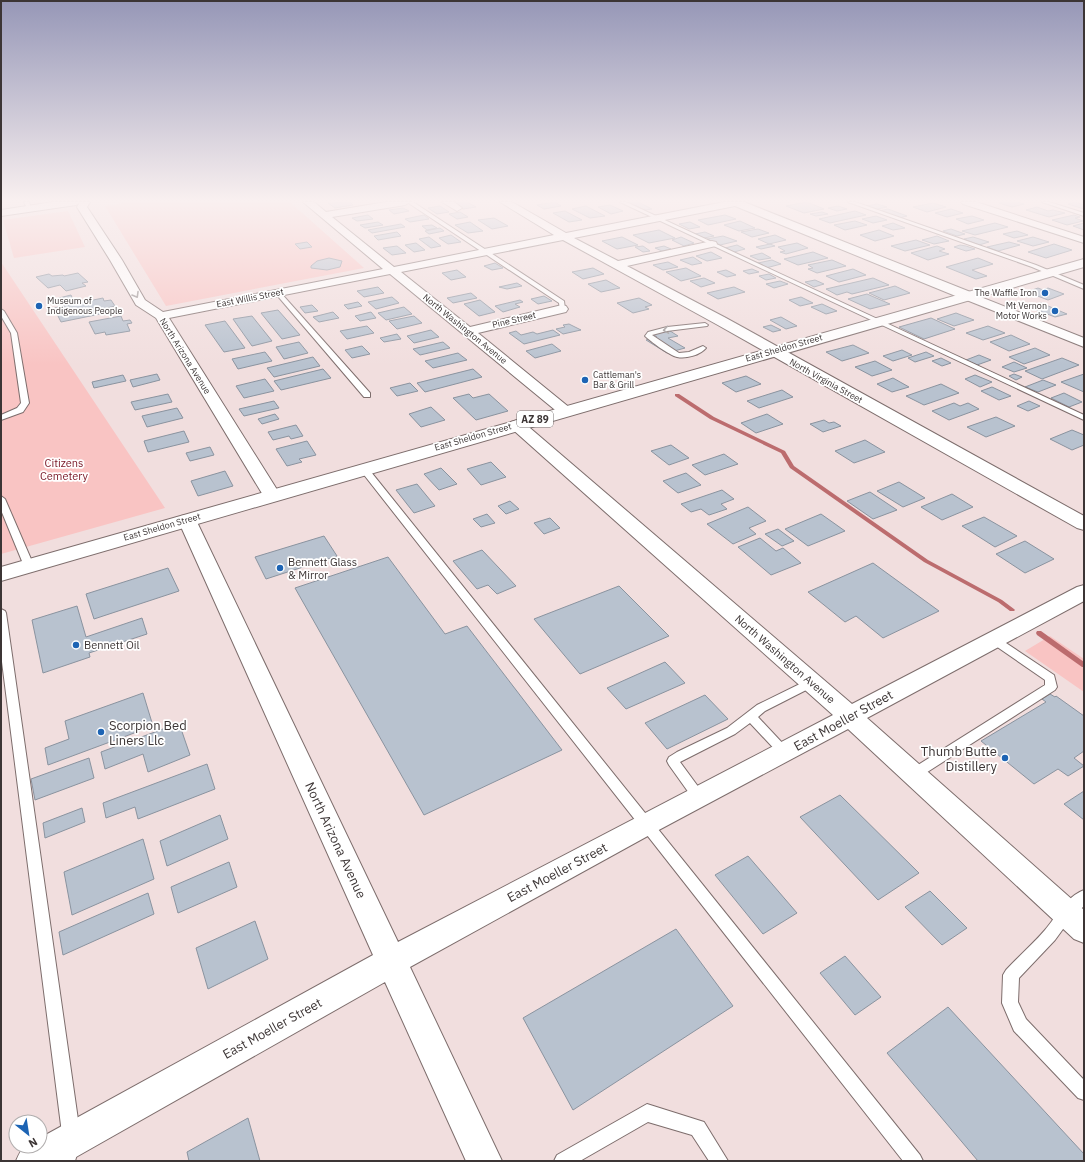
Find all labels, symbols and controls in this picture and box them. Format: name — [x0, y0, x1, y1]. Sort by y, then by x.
street label: East Willis Street — [215, 286, 284, 309]
place label: The Waffle Iron — [975, 287, 1037, 298]
marker: The Waffle Iron — [1040, 288, 1050, 298]
one-way arrow — [131, 290, 139, 297]
street label: North Washington Avenue — [421, 291, 510, 366]
place label: Museum of Indigenous People — [47, 295, 123, 316]
place label: Mt Vernon Motor Works — [996, 300, 1047, 321]
marker: Museum of Indigenous People — [34, 301, 44, 311]
marker: Mt Vernon Motor Works — [1050, 306, 1060, 316]
street label: Pine Street — [491, 309, 537, 330]
street label: North Arizona Avenue — [158, 316, 213, 396]
one-way arrow — [663, 325, 670, 334]
street label: East Sheldon Street — [744, 331, 824, 364]
street label: North Virginia Street — [788, 356, 865, 405]
place label: Cattleman's Bar & Grill — [593, 369, 641, 390]
marker: Cattleman's Bar & Grill — [580, 375, 590, 385]
road number: AZ 89 — [517, 411, 553, 427]
street label: East Sheldon Street — [433, 420, 513, 453]
park label: Citizens Cemetery — [40, 456, 89, 483]
street label: East Sheldon Street — [122, 510, 202, 543]
place label: Bennett Glass & Mirror — [288, 555, 357, 582]
marker: Bennett Glass & Mirror — [275, 563, 285, 573]
street label: North Washington Avenue — [732, 612, 838, 706]
place label: Bennett Oil — [84, 638, 140, 652]
marker: Bennett Oil — [71, 640, 81, 650]
street label: East Moeller Street — [791, 686, 896, 755]
place label: Scorpion Bed Liners Llc — [109, 717, 187, 749]
marker: Scorpion Bed Liners Llc — [96, 727, 106, 737]
place label: Thumb Butte Distillery — [921, 743, 998, 775]
marker: Thumb Butte Distillery — [1000, 753, 1010, 763]
street label: North Arizona Avenue — [301, 779, 370, 901]
street label: East Moeller Street — [504, 839, 610, 906]
street label: East Moeller Street — [220, 994, 325, 1063]
north arrow — [8, 1114, 48, 1154]
text: N — [26, 1135, 40, 1151]

